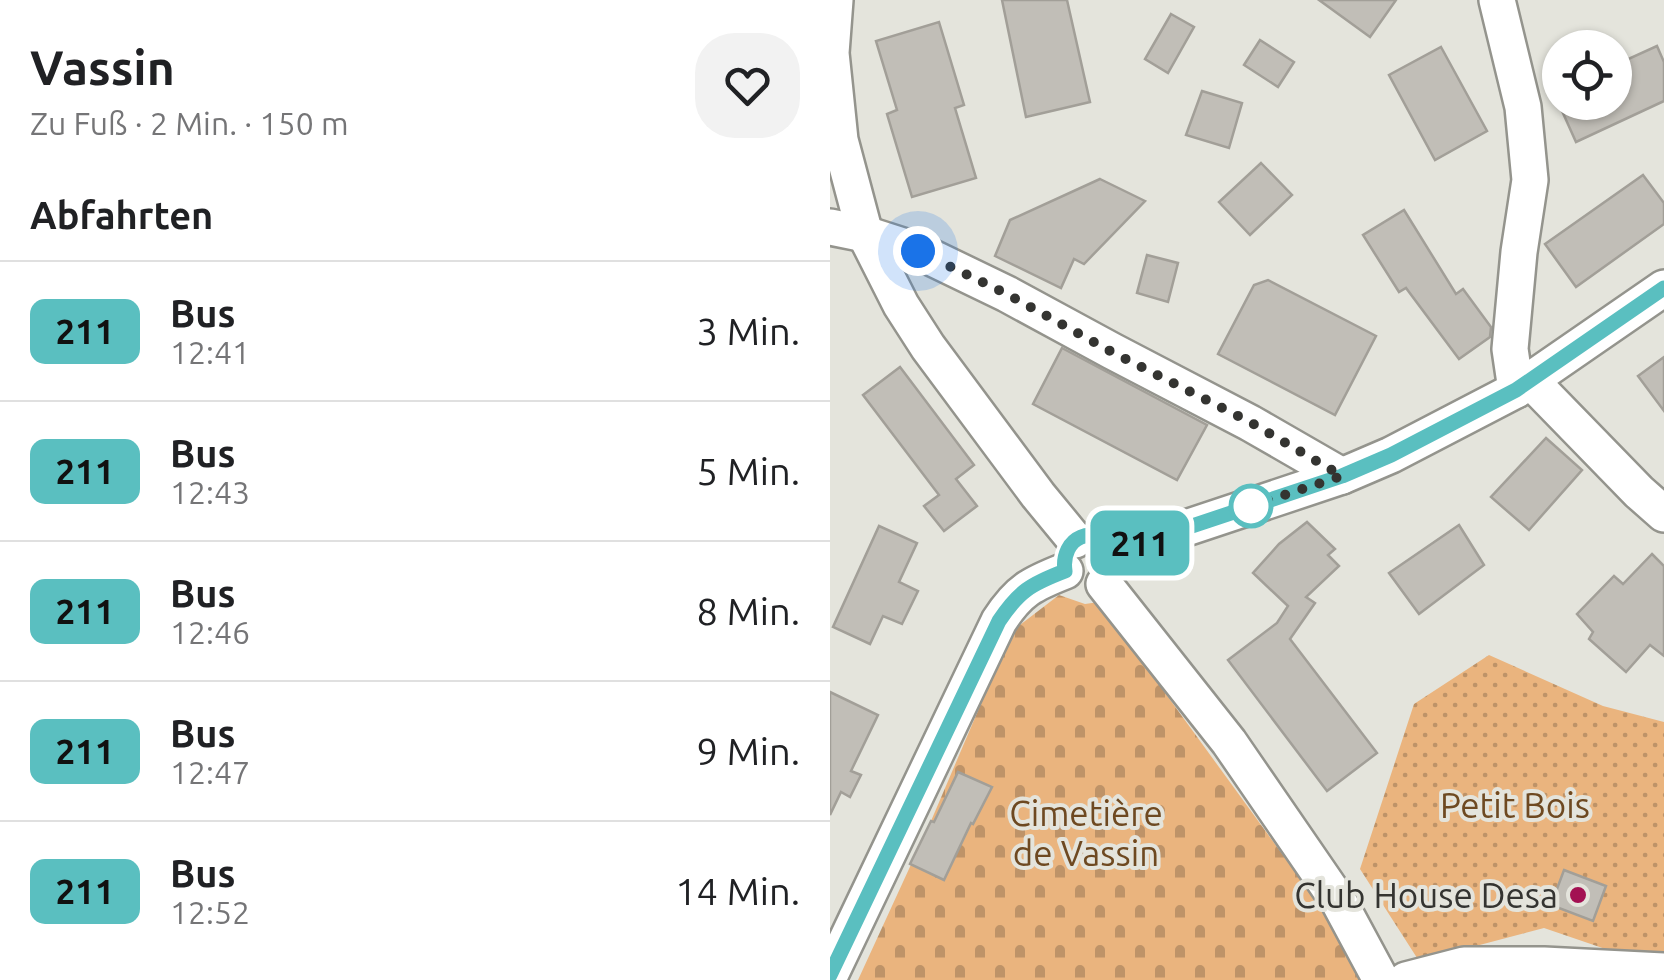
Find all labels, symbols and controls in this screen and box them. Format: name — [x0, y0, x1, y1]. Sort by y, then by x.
map controls — [1542, 30, 1632, 120]
button: locate — [1542, 30, 1632, 120]
button: heart — [695, 33, 800, 138]
text: Vassin — [30, 40, 175, 94]
text: Zu Fuß · 2 Min. · 150 m — [30, 105, 349, 141]
text: Abfahrten — [30, 194, 213, 236]
your location — [893, 226, 943, 276]
text: Bus — [170, 292, 235, 334]
text: 3 Min. — [697, 310, 800, 352]
text: 211 — [55, 311, 115, 351]
text: 12:41 — [170, 334, 250, 370]
text: Bus — [170, 432, 235, 474]
text: 5 Min. — [697, 450, 800, 492]
text: 211 — [55, 451, 115, 491]
text: 12:43 — [170, 474, 250, 510]
unlabelled marker — [1230, 485, 1272, 527]
line badge: 211 — [1082, 510, 1198, 576]
text: 211 — [1110, 523, 1170, 563]
text: Bus — [170, 572, 235, 614]
text: 8 Min. — [697, 590, 800, 632]
text: 211 — [55, 591, 115, 631]
text: 12:46 — [170, 614, 250, 650]
text: Bus — [170, 712, 235, 754]
text: 9 Min. — [697, 730, 800, 772]
text: 211 — [55, 731, 115, 771]
text: 12:47 — [170, 754, 250, 790]
park label: Petit Bois — [1440, 785, 1590, 825]
park label: Cimetière de Vassin — [1009, 793, 1163, 873]
text: Bus — [170, 852, 235, 894]
text: 14 Min. — [675, 870, 800, 912]
text: 211 — [55, 871, 115, 911]
place label: Club House Desa — [1294, 875, 1558, 915]
marker: Club House Desa — [1567, 884, 1589, 906]
text: 12:52 — [170, 894, 250, 930]

